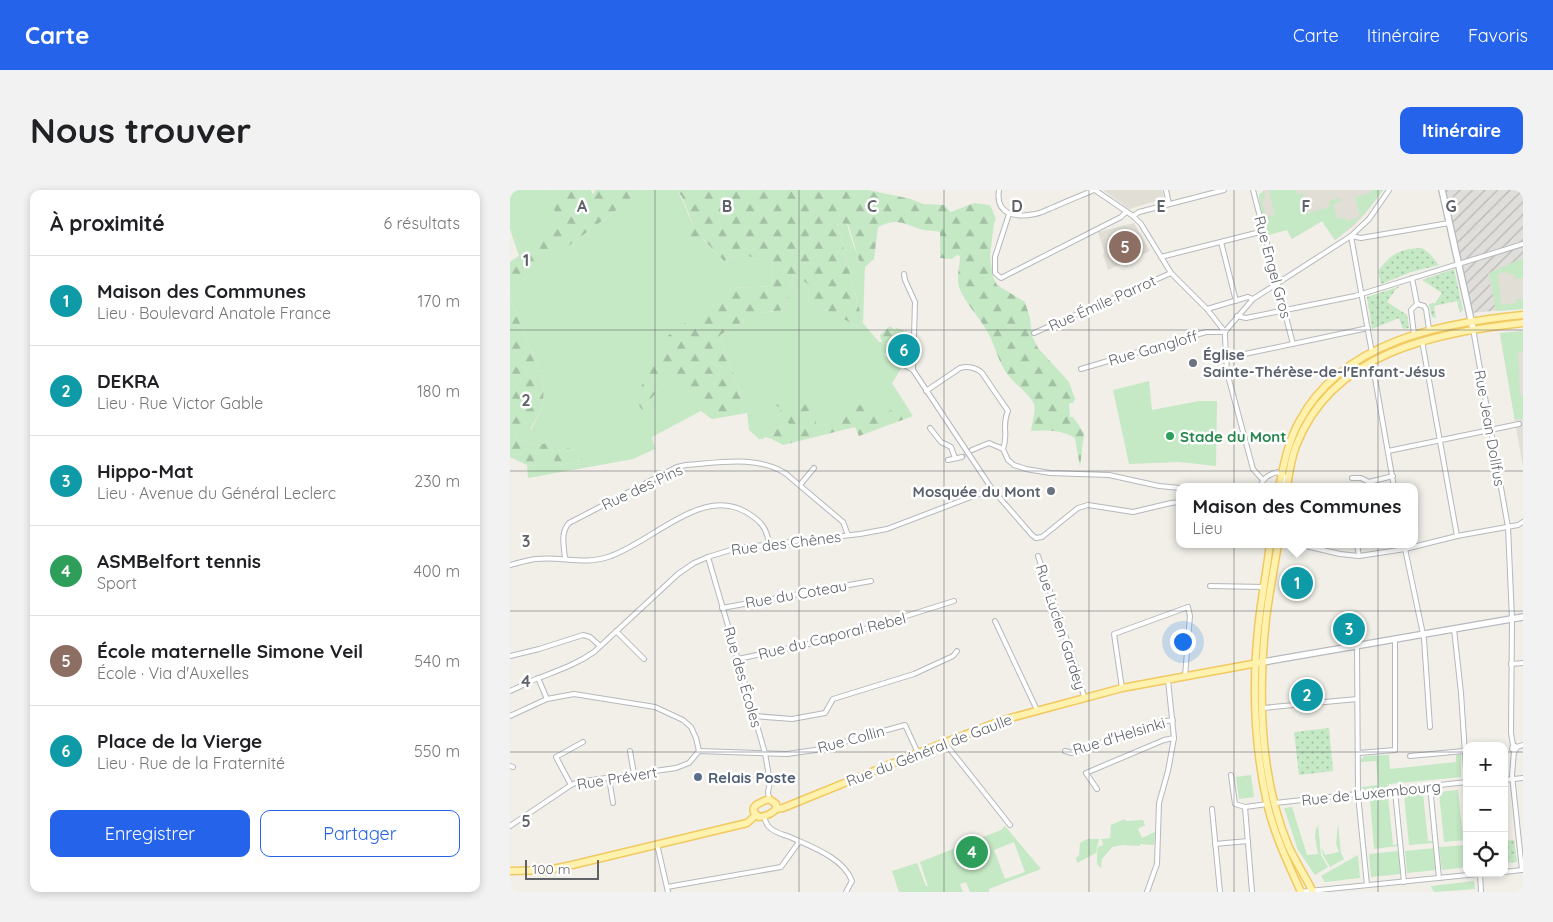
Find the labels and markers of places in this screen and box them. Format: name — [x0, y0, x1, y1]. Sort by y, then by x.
pin: 5 — [1109, 228, 1141, 266]
pin: 6 — [888, 331, 920, 369]
place label: Église Sainte-Thérèse-de-l'Enfant-Jésus — [1203, 345, 1445, 381]
marker: Église Sainte-Thérèse-de-l'Enfant-Jésus — [1187, 357, 1199, 369]
place label: Stade du Mont — [1180, 427, 1286, 446]
marker: Stade du Mont — [1164, 430, 1176, 442]
place label: Mosquée du Mont — [913, 482, 1041, 501]
marker: Mosquée du Mont — [1045, 485, 1057, 497]
pin: 1 — [1281, 564, 1313, 602]
pin: 3 — [1333, 610, 1365, 648]
pin: 2 — [1291, 676, 1323, 714]
place label: Relais Poste — [708, 768, 796, 787]
marker: Relais Poste — [692, 771, 704, 783]
pin: 4 — [956, 833, 988, 871]

